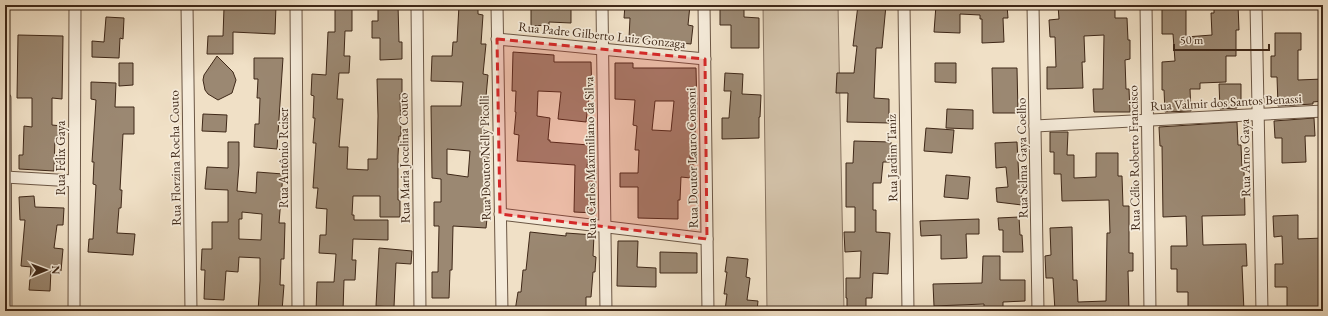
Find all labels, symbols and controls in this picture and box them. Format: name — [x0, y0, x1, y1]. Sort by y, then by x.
street label: Rua Padre Gilberto Luiz Gonzaga — [518, 18, 687, 52]
scale bar — [1174, 26, 1269, 52]
text: 50 m — [1180, 32, 1204, 48]
street label: Rua Carlos Maximiliano da Silva — [580, 76, 600, 239]
street label: Rua Célio Roberto Francisco — [1124, 85, 1144, 231]
street label: Rua Doutor Lauro Consoni — [682, 88, 702, 228]
street label: Rua Florzina Rocha Couto — [165, 90, 185, 226]
street label: Rua Valmir dos Santos Benassi — [1150, 90, 1302, 114]
street label: Rua Maria Jocelina Couto — [394, 92, 414, 224]
street label: Rua Doutor Nelly Picolli — [475, 95, 495, 221]
street label: Rua Selma Gaya Coelho — [1012, 97, 1032, 219]
street label: Rua Antônio Reiser — [275, 107, 292, 208]
street label: Rua Jardim Taniz — [883, 114, 901, 202]
street label: Rua Arno Gaya — [1236, 118, 1254, 197]
street label: Rua Félix Gaya — [52, 120, 69, 195]
north arrow — [26, 250, 66, 290]
text: N — [49, 265, 63, 274]

